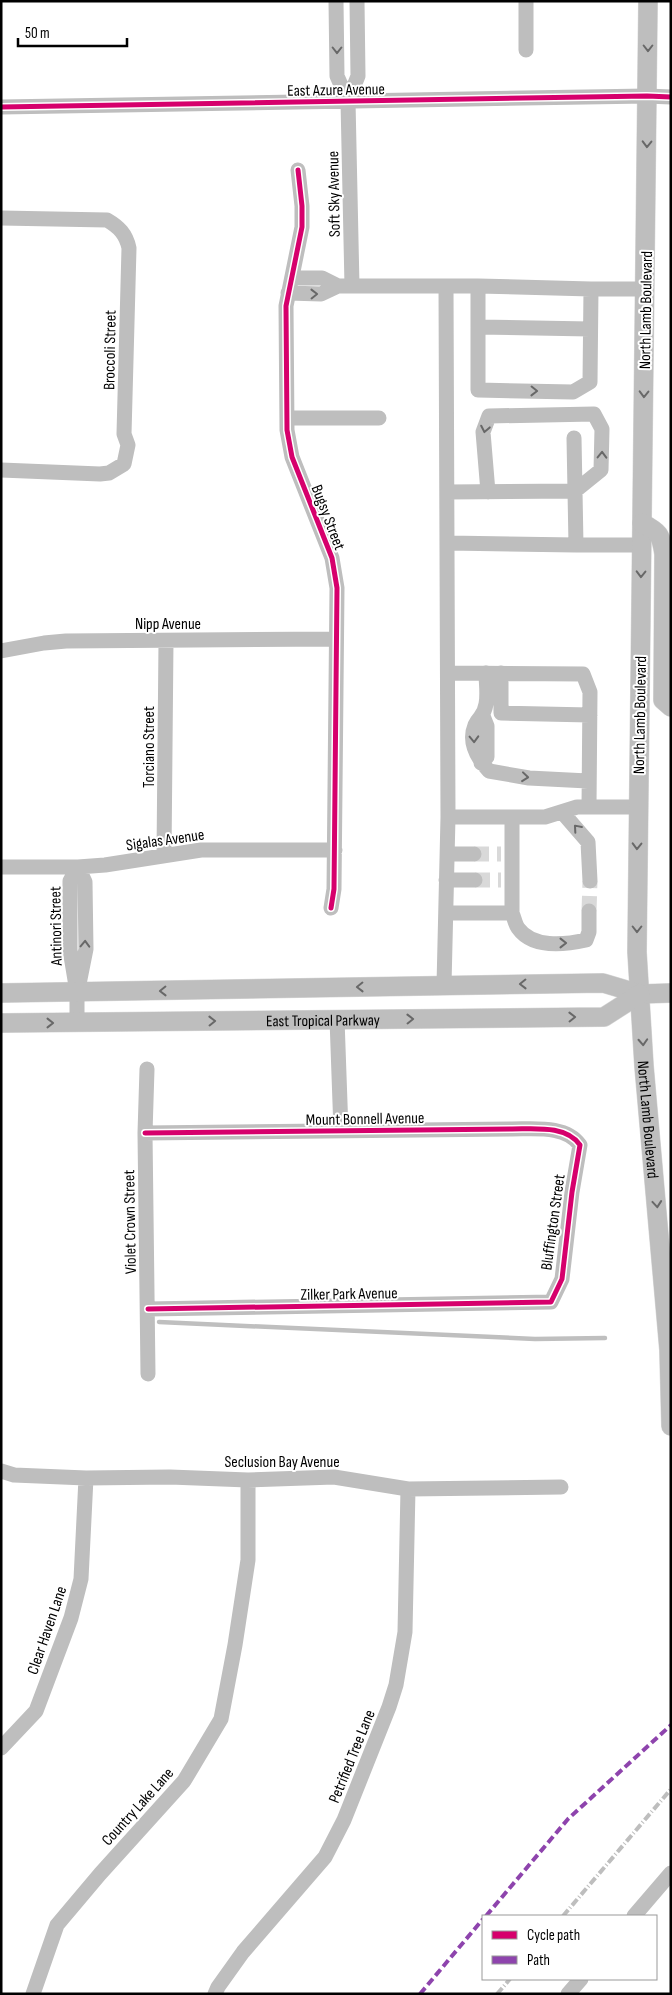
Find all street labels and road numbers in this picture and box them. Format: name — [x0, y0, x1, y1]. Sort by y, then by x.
street label: East Azure Avenue — [287, 80, 385, 101]
street label: Soft Sky Avenue — [324, 151, 345, 237]
street label: North Lamb Boulevard — [636, 251, 657, 369]
street label: Broccoli Street — [100, 310, 121, 390]
street label: Bugsy Street — [306, 482, 349, 553]
street label: Nipp Avenue — [135, 615, 201, 634]
street label: North Lamb Boulevard — [630, 656, 651, 774]
street label: Torciano Street — [140, 706, 159, 788]
street label: Sigalas Avenue — [125, 826, 206, 855]
street label: Antinori Street — [46, 886, 67, 967]
street label: East Tropical Parkway — [266, 1011, 380, 1031]
street label: North Lamb Boulevard — [633, 1060, 662, 1179]
street label: Mount Bonnell Avenue — [306, 1109, 425, 1130]
street label: Violet Crown Street — [120, 1170, 141, 1274]
street label: Bluffington Street — [537, 1173, 570, 1271]
street label: Zilker Park Avenue — [300, 1284, 398, 1305]
street label: Seclusion Bay Avenue — [224, 1453, 340, 1472]
street label: Clear Haven Lane — [23, 1584, 71, 1677]
street label: Petrified Tree Lane — [325, 1707, 380, 1806]
street label: Country Lake Lane — [98, 1764, 178, 1850]

